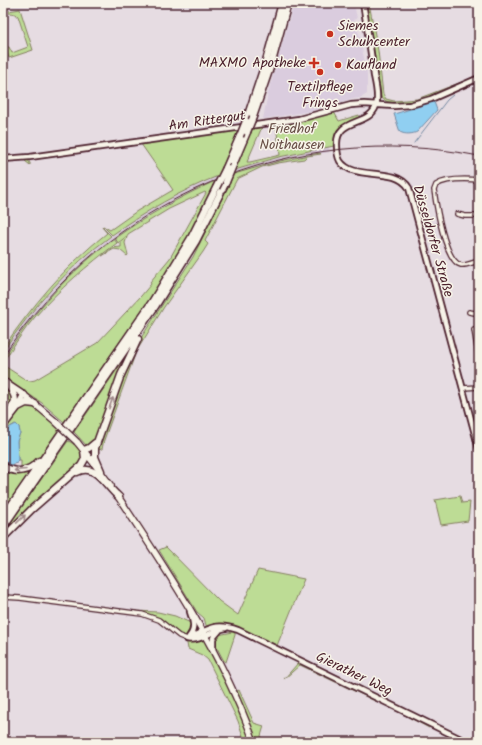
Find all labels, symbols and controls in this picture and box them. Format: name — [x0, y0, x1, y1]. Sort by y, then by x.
place label: Siemes Schuhcenter — [338, 15, 411, 53]
marker: Siemes Schuhcenter — [325, 29, 335, 39]
place label: MAXMO Apotheke — [199, 52, 307, 74]
place label: Kaufland — [346, 54, 397, 76]
marker: MAXMO Apotheke — [309, 58, 319, 68]
marker: Kaufland — [333, 60, 343, 70]
marker: Textilpflege Frings — [315, 67, 325, 77]
place label: Textilpflege Frings — [287, 76, 353, 114]
street label: Am Rittergut — [167, 105, 247, 137]
park label: Friedhof Noithausen — [259, 118, 325, 156]
street label: Düsseldorfer Straße — [406, 182, 460, 300]
one-way arrow — [107, 398, 115, 410]
one-way arrow — [14, 466, 27, 474]
one-way arrow — [16, 514, 26, 524]
street label: Gierather Weg — [312, 646, 396, 702]

